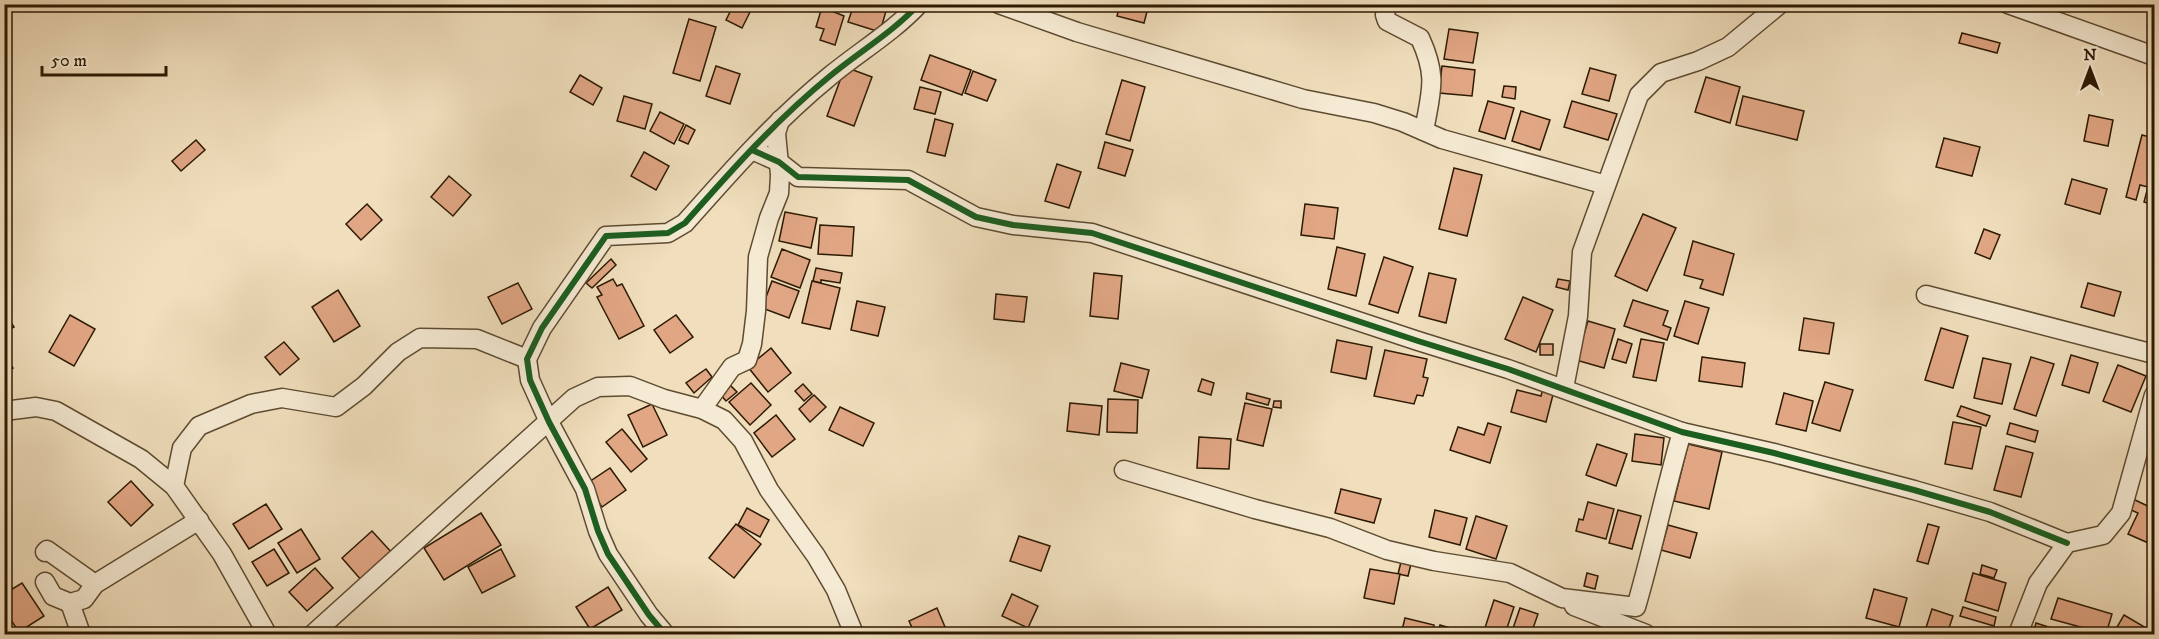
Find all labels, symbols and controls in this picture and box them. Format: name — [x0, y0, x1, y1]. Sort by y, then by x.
scale bar — [42, 39, 166, 77]
north arrow — [2060, 39, 2120, 99]
text: N — [2083, 45, 2097, 65]
text: 50 m — [51, 50, 87, 72]

